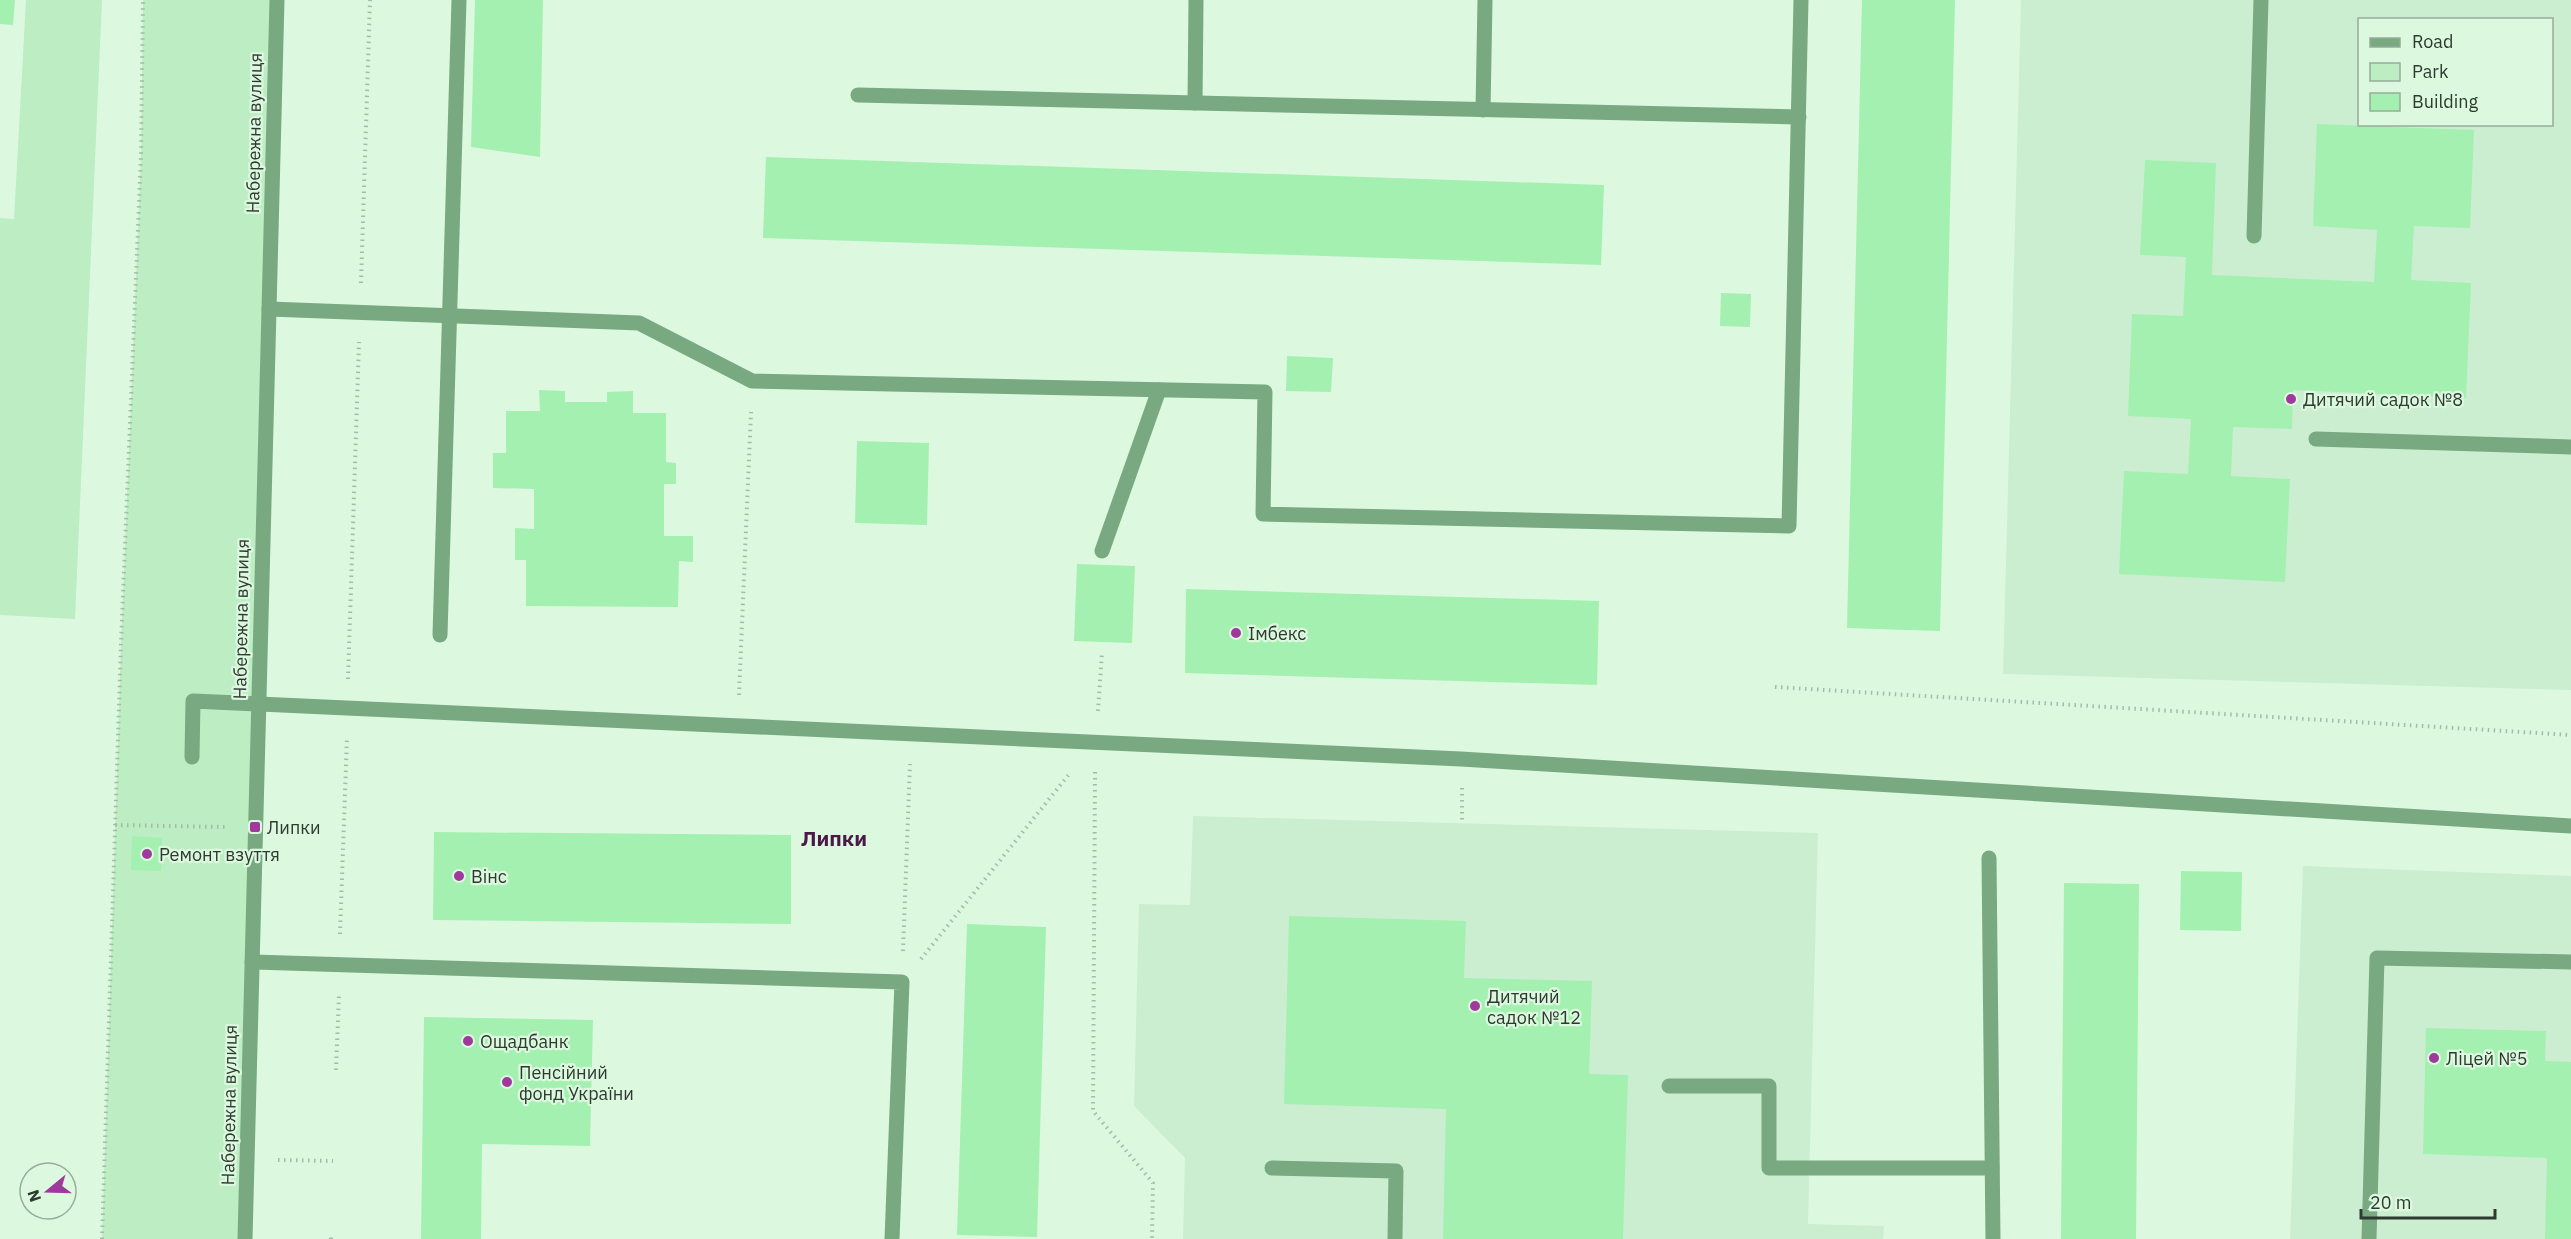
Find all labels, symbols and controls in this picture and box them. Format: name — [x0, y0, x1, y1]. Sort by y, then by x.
legend — [2358, 18, 2553, 126]
text: Road — [2412, 30, 2453, 53]
street label: Набережна вулиця — [241, 53, 267, 213]
text: Park — [2412, 60, 2449, 83]
text: Building — [2412, 90, 2479, 113]
place label: Дитячий садок №8 — [2303, 388, 2463, 411]
marker: Дитячий садок №8 — [2284, 392, 2298, 406]
street label: Набережна вулиця — [228, 539, 254, 699]
place label: Імбекс — [1248, 622, 1306, 645]
marker: Імбекс — [1229, 626, 1243, 640]
place label: Липки — [267, 816, 321, 839]
marker: Липки — [248, 820, 262, 834]
district label: Липки — [801, 824, 867, 852]
place label: Ремонт взуття — [159, 843, 280, 866]
marker: Ремонт взуття — [140, 847, 154, 861]
place label: Вінс — [471, 865, 507, 888]
marker: Вінс — [452, 869, 466, 883]
place label: Дитячий садок №12 — [1487, 985, 1581, 1029]
marker: Дитячий садок №12 — [1468, 999, 1482, 1013]
street label: Набережна вулиця — [216, 1025, 242, 1185]
place label: Ощадбанк — [480, 1030, 569, 1053]
marker: Ощадбанк — [461, 1034, 475, 1048]
place label: Ліцей №5 — [2446, 1047, 2528, 1070]
marker: Ліцей №5 — [2427, 1051, 2441, 1065]
place label: Пенсійний фонд України — [519, 1061, 634, 1105]
marker: Пенсійний фонд України — [500, 1075, 514, 1089]
north arrow — [18, 1161, 78, 1221]
scale bar — [2361, 1182, 2494, 1220]
text: N — [22, 1187, 45, 1205]
text: 20 m — [2370, 1191, 2412, 1214]

